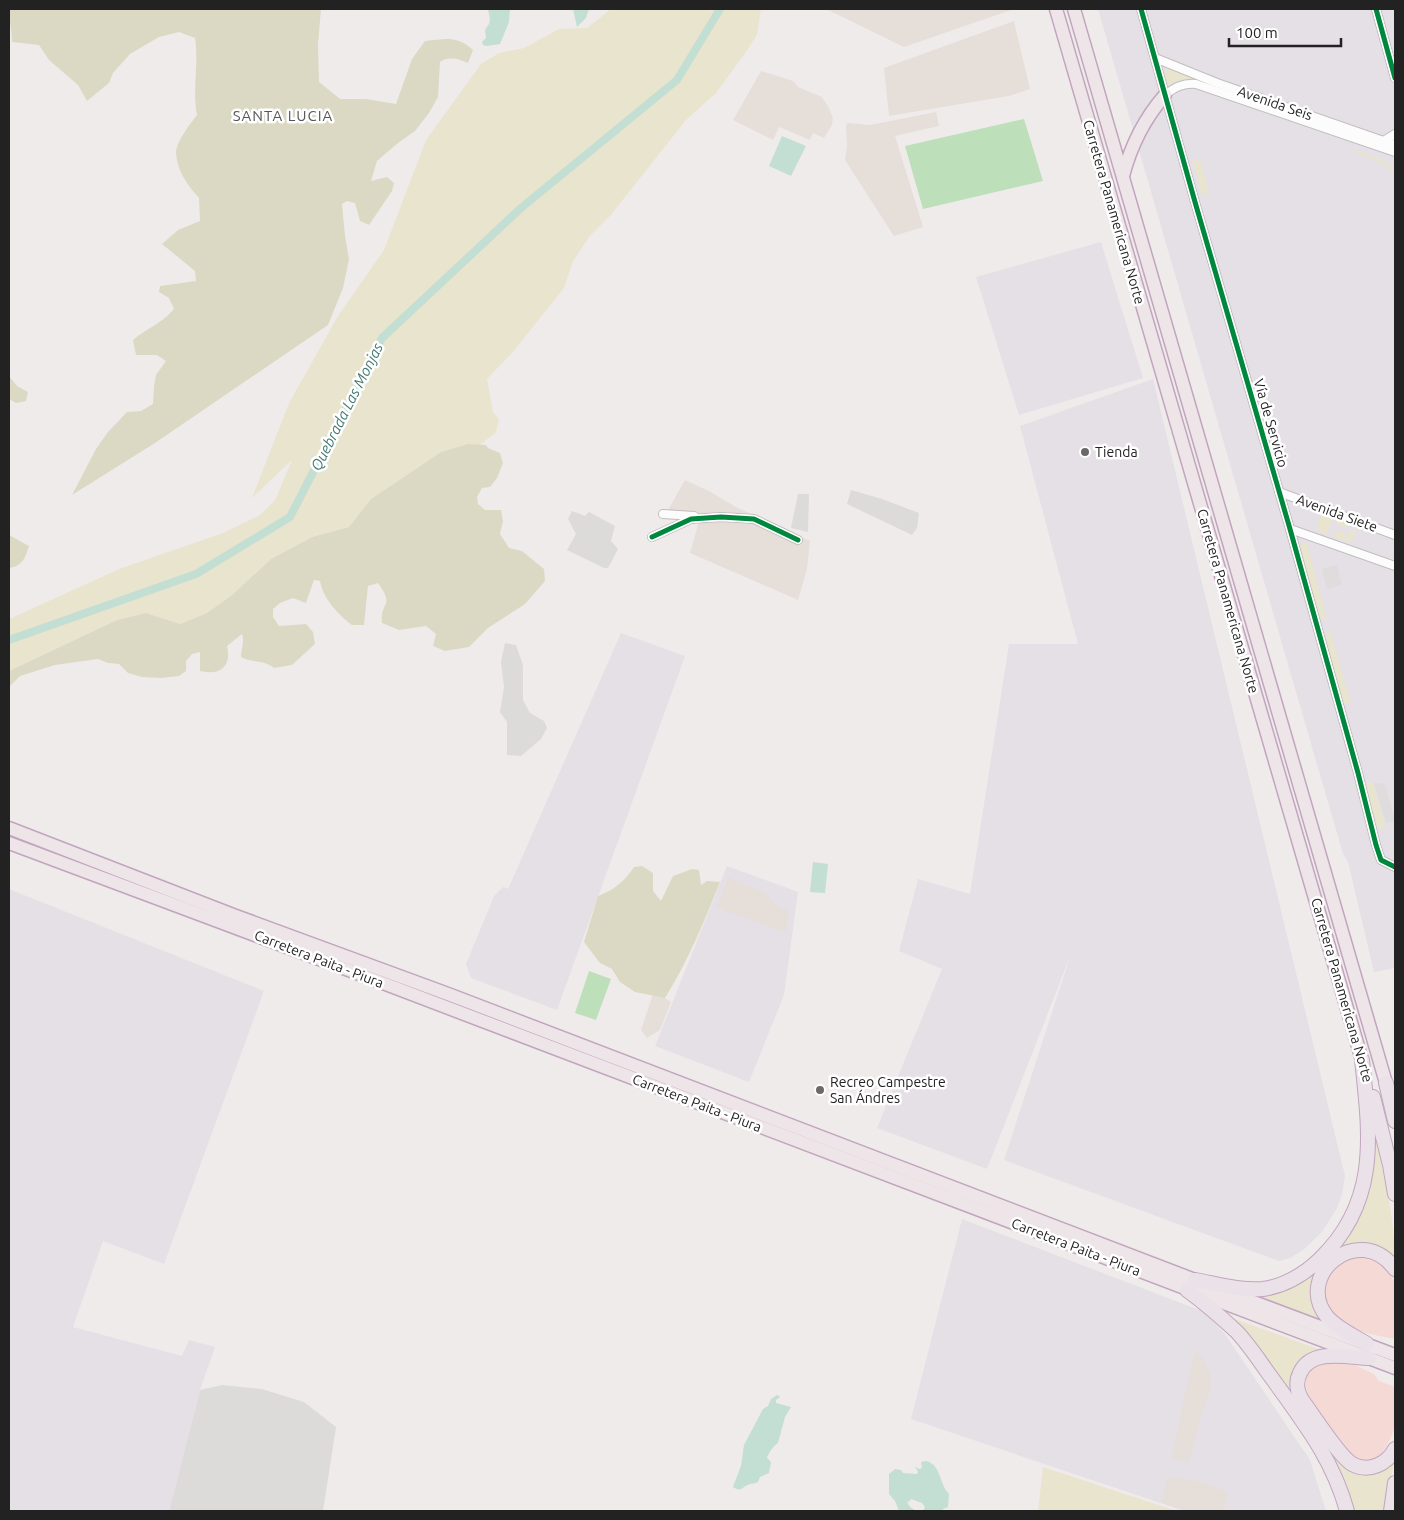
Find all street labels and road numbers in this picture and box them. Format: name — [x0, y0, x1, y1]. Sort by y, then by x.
street label: Avenida Seis — [1236, 83, 1314, 123]
street label: Carretera Panamericana Norte — [1080, 118, 1148, 306]
street label: Vía de Servicio — [1251, 377, 1291, 469]
street label: Avenida Siete — [1294, 491, 1380, 535]
street label: Carretera Panamericana Norte — [1194, 507, 1262, 695]
street label: Carretera Panamericana Norte — [1308, 896, 1376, 1084]
street label: Carretera Paita - Piura — [252, 927, 386, 991]
street label: Carretera Paita - Piura — [630, 1071, 764, 1135]
street label: Carretera Paita - Piura — [1009, 1215, 1143, 1279]

